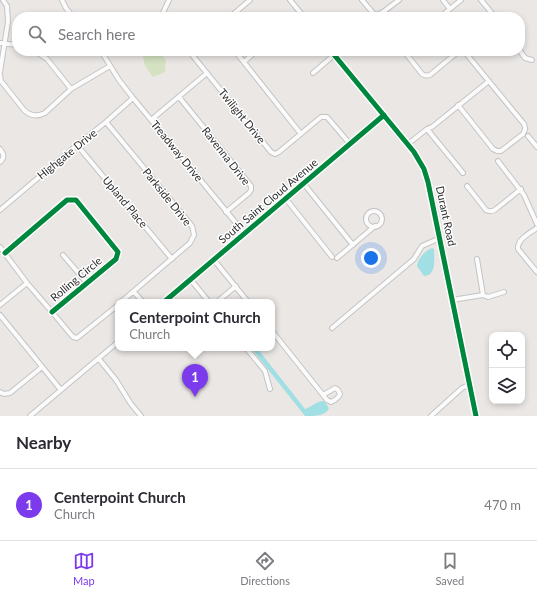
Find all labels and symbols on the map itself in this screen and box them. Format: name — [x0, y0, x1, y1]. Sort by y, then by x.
street label: Twilight Drive — [216, 86, 269, 146]
street label: Treadway Drive — [149, 118, 206, 184]
street label: Ravenna Drive — [200, 124, 253, 188]
street label: Highgate Drive — [34, 126, 99, 182]
street label: South Saint Cloud Avenue — [215, 155, 320, 246]
street label: Parkside Drive — [140, 165, 195, 228]
street label: Upland Place — [100, 173, 151, 230]
street label: Durant Road — [434, 185, 459, 247]
your location — [361, 248, 381, 268]
street label: Rolling Circle — [47, 253, 104, 304]
pin: 1 — [182, 364, 208, 397]

